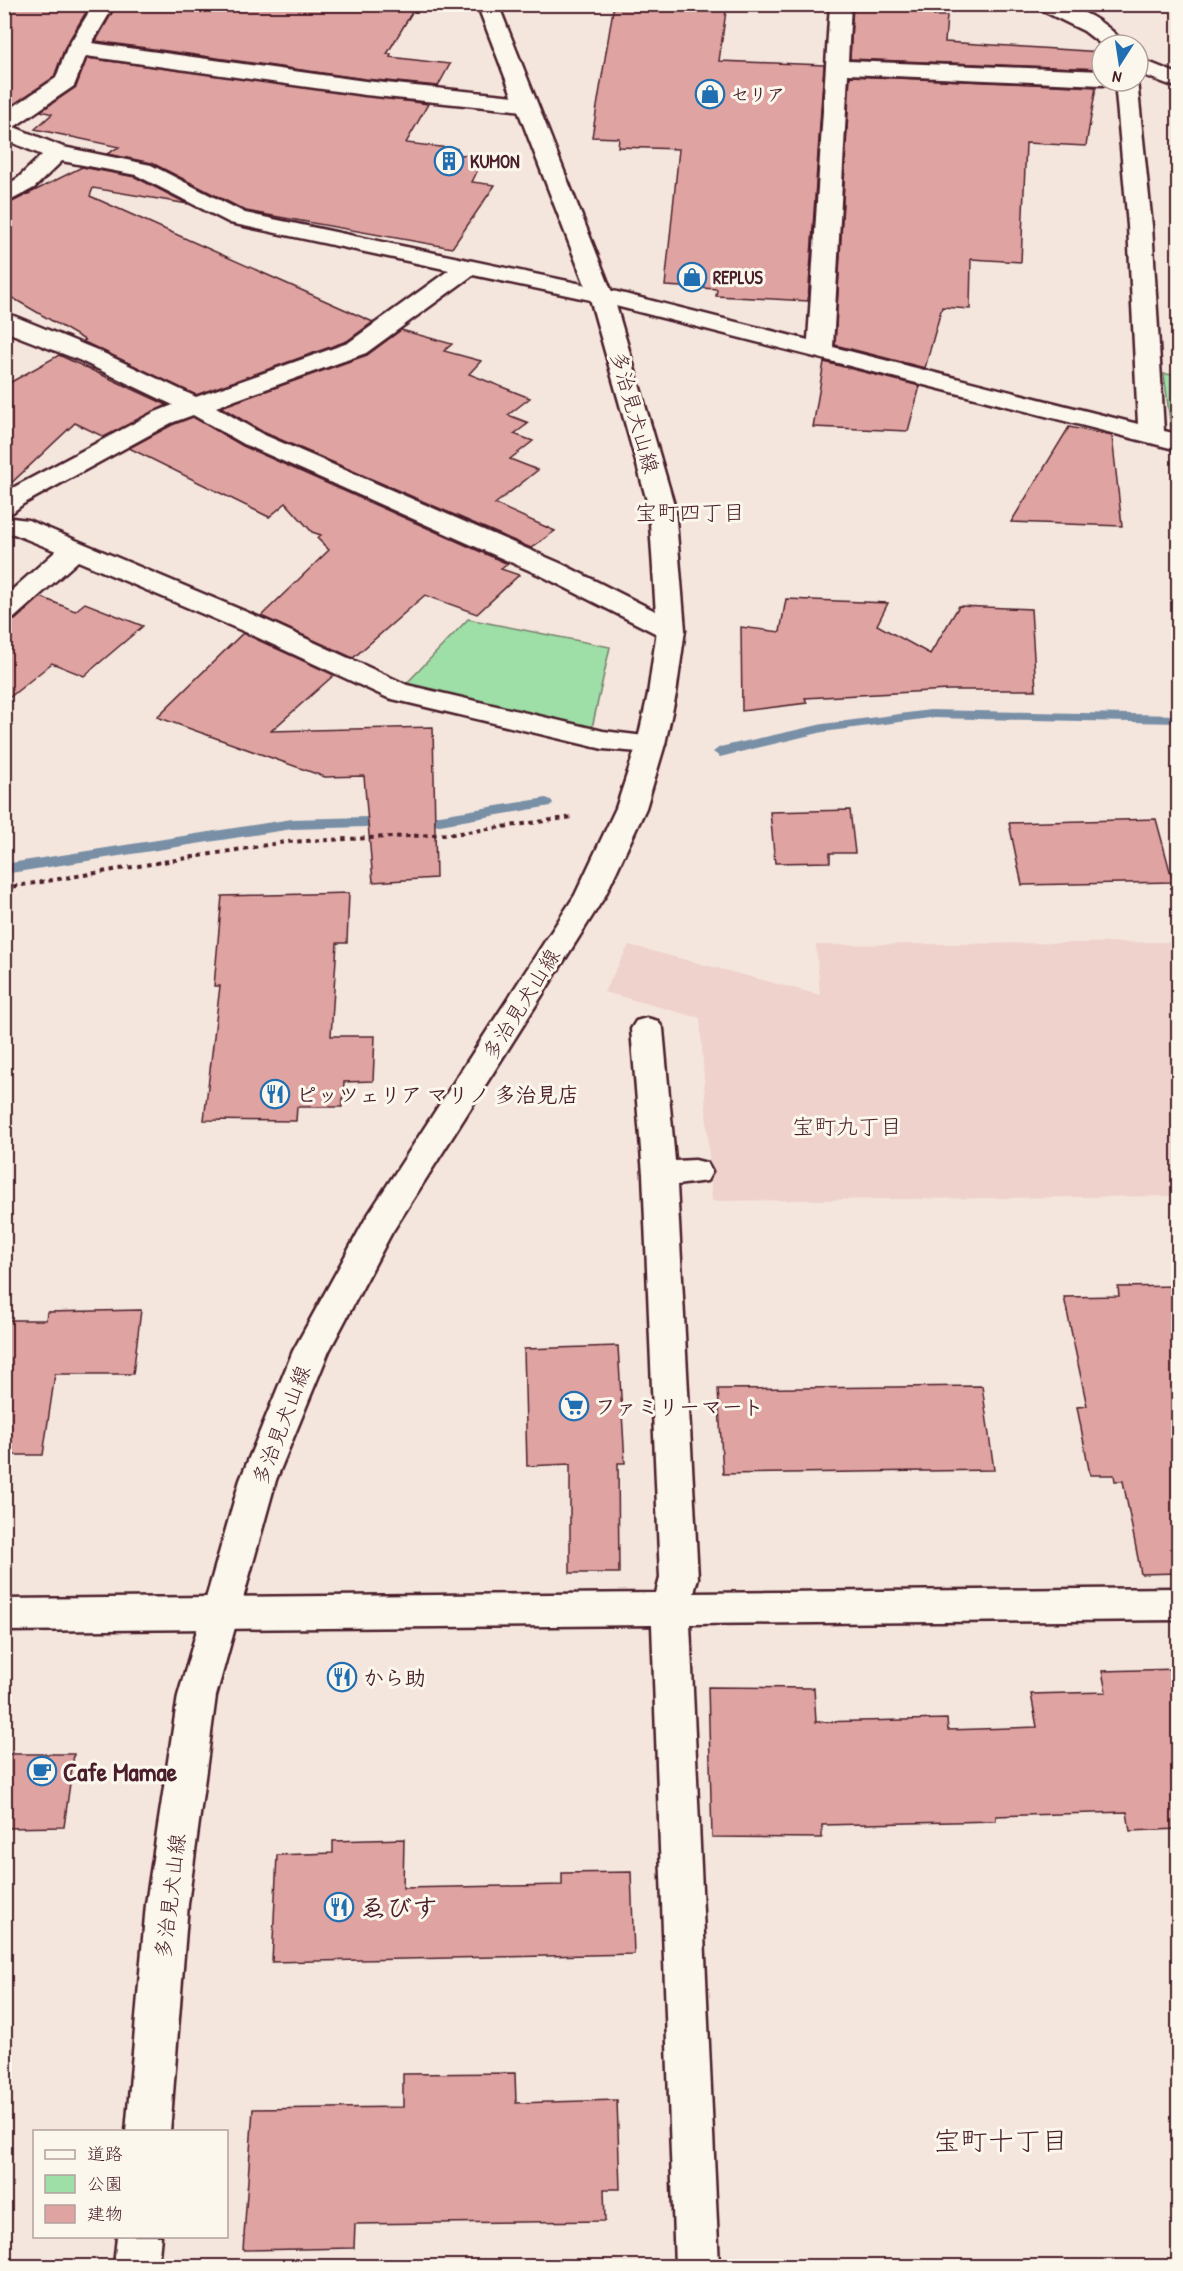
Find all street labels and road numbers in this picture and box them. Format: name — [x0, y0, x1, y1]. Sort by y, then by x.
street label: 多治見犬山線 — [604, 347, 666, 477]
street label: 多治見犬山線 — [475, 943, 567, 1065]
street label: 多治見犬山線 — [245, 1361, 317, 1489]
street label: 多治見犬山線 — [148, 1832, 192, 1960]

